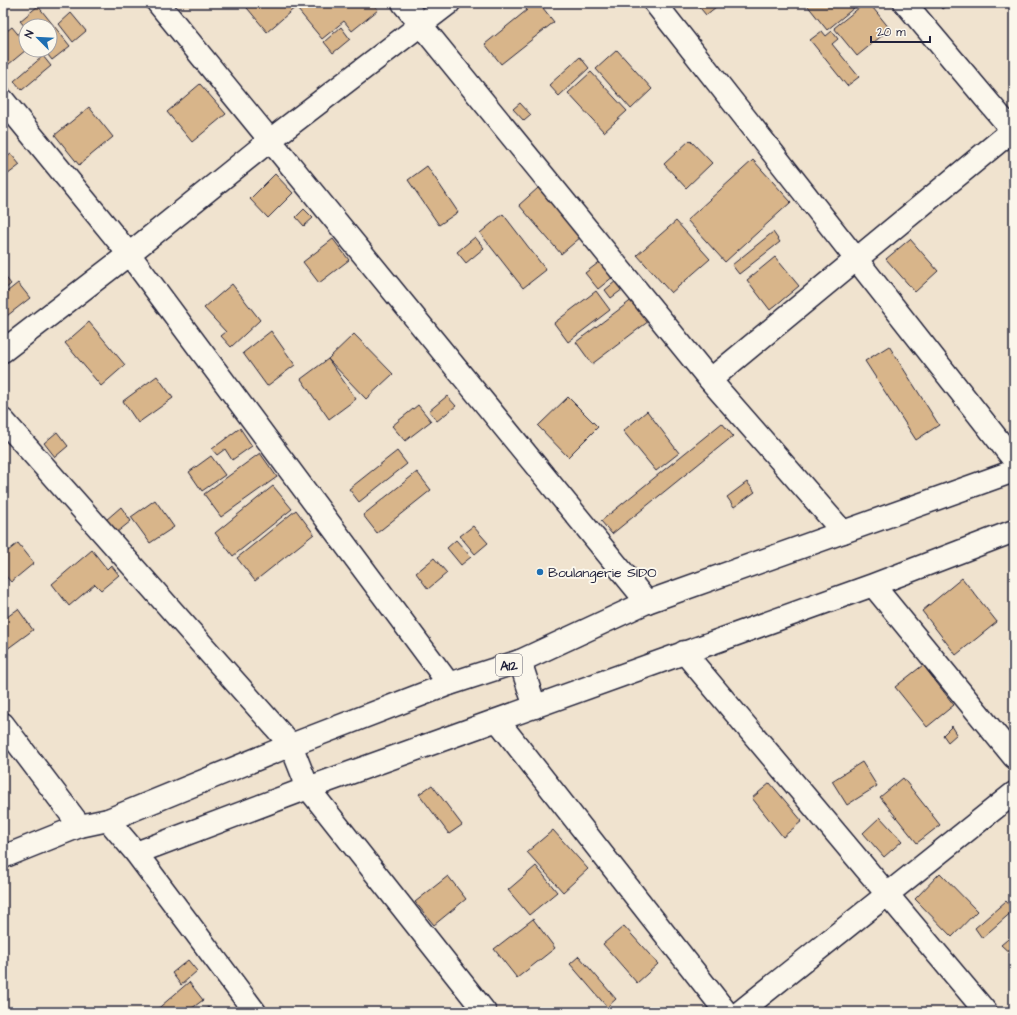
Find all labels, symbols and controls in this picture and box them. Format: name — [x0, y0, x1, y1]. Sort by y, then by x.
north arrow — [18, 18, 58, 58]
scale bar — [871, 18, 930, 44]
text: 20 m — [877, 24, 906, 41]
text: N — [21, 28, 38, 40]
place label: Boulangerie SIDO — [548, 563, 657, 583]
marker: Boulangerie SIDO — [535, 567, 545, 577]
road number: A12 — [496, 654, 522, 676]

